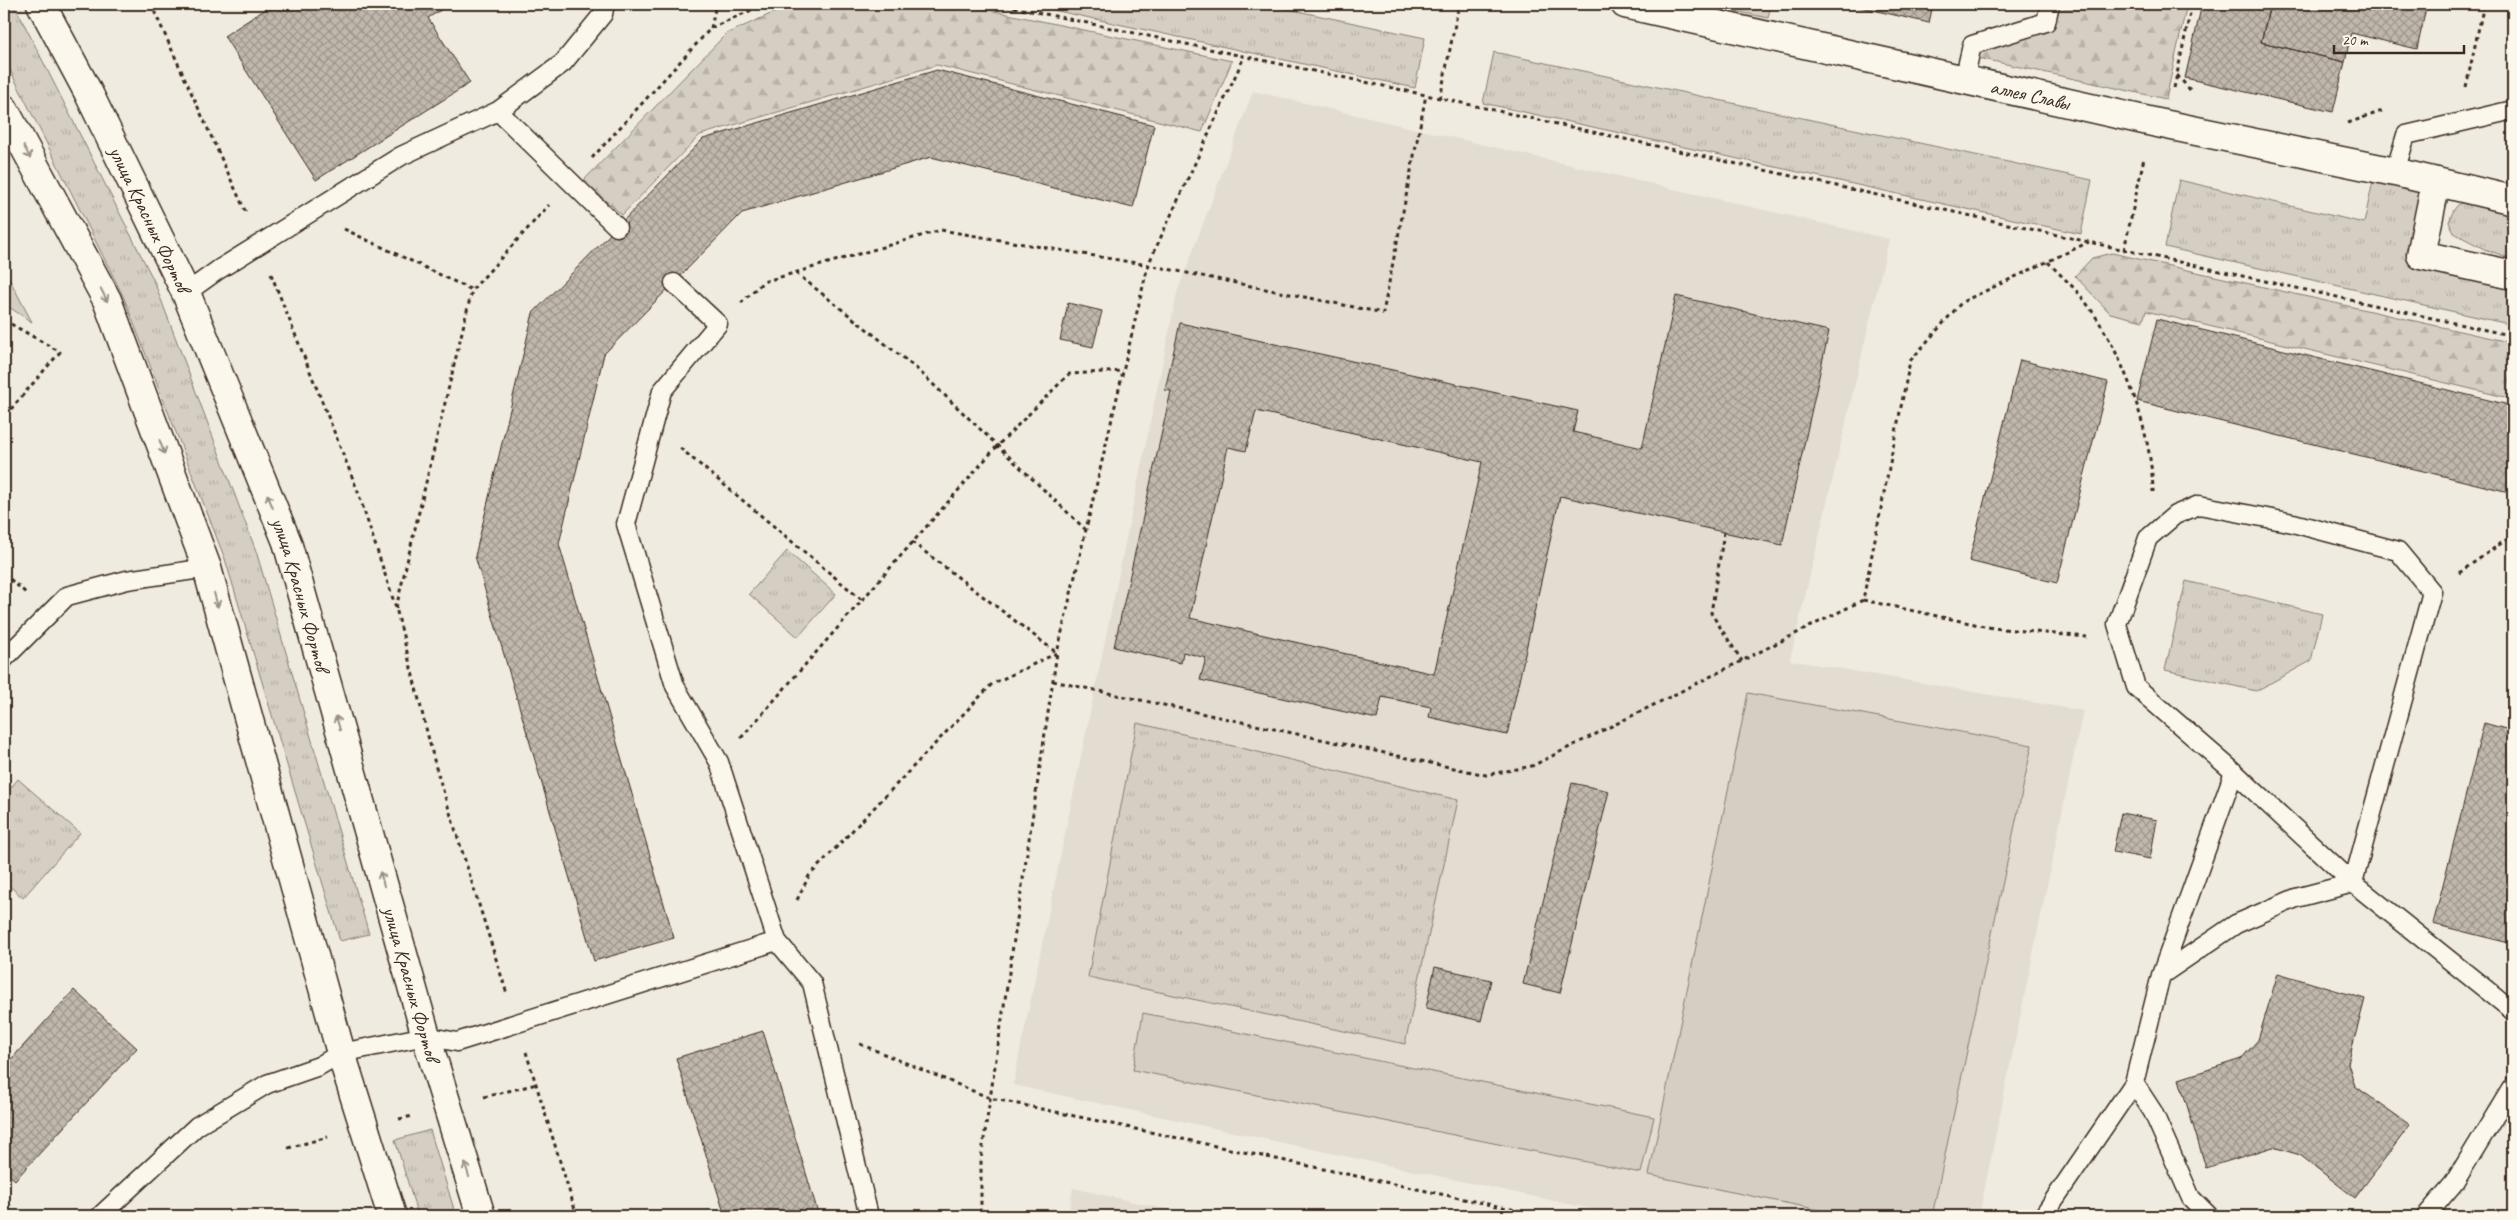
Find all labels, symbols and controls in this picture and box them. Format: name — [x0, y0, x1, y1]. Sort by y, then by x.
scale bar — [2334, 22, 2464, 54]
text: 20 m — [2342, 31, 2369, 50]
street label: аллея Славы — [1988, 73, 2074, 116]
street label: улица Красных Фортов — [103, 141, 198, 300]
one-way arrow — [23, 144, 32, 159]
one-way arrow — [100, 287, 109, 302]
one-way arrow — [158, 438, 167, 454]
one-way arrow — [265, 493, 274, 508]
street label: улица Красных Фортов — [265, 513, 337, 679]
one-way arrow — [211, 591, 221, 607]
one-way arrow — [333, 715, 342, 731]
one-way arrow — [377, 872, 386, 888]
street label: улица Красных Фортов — [377, 903, 447, 1069]
one-way arrow — [461, 1162, 471, 1178]

